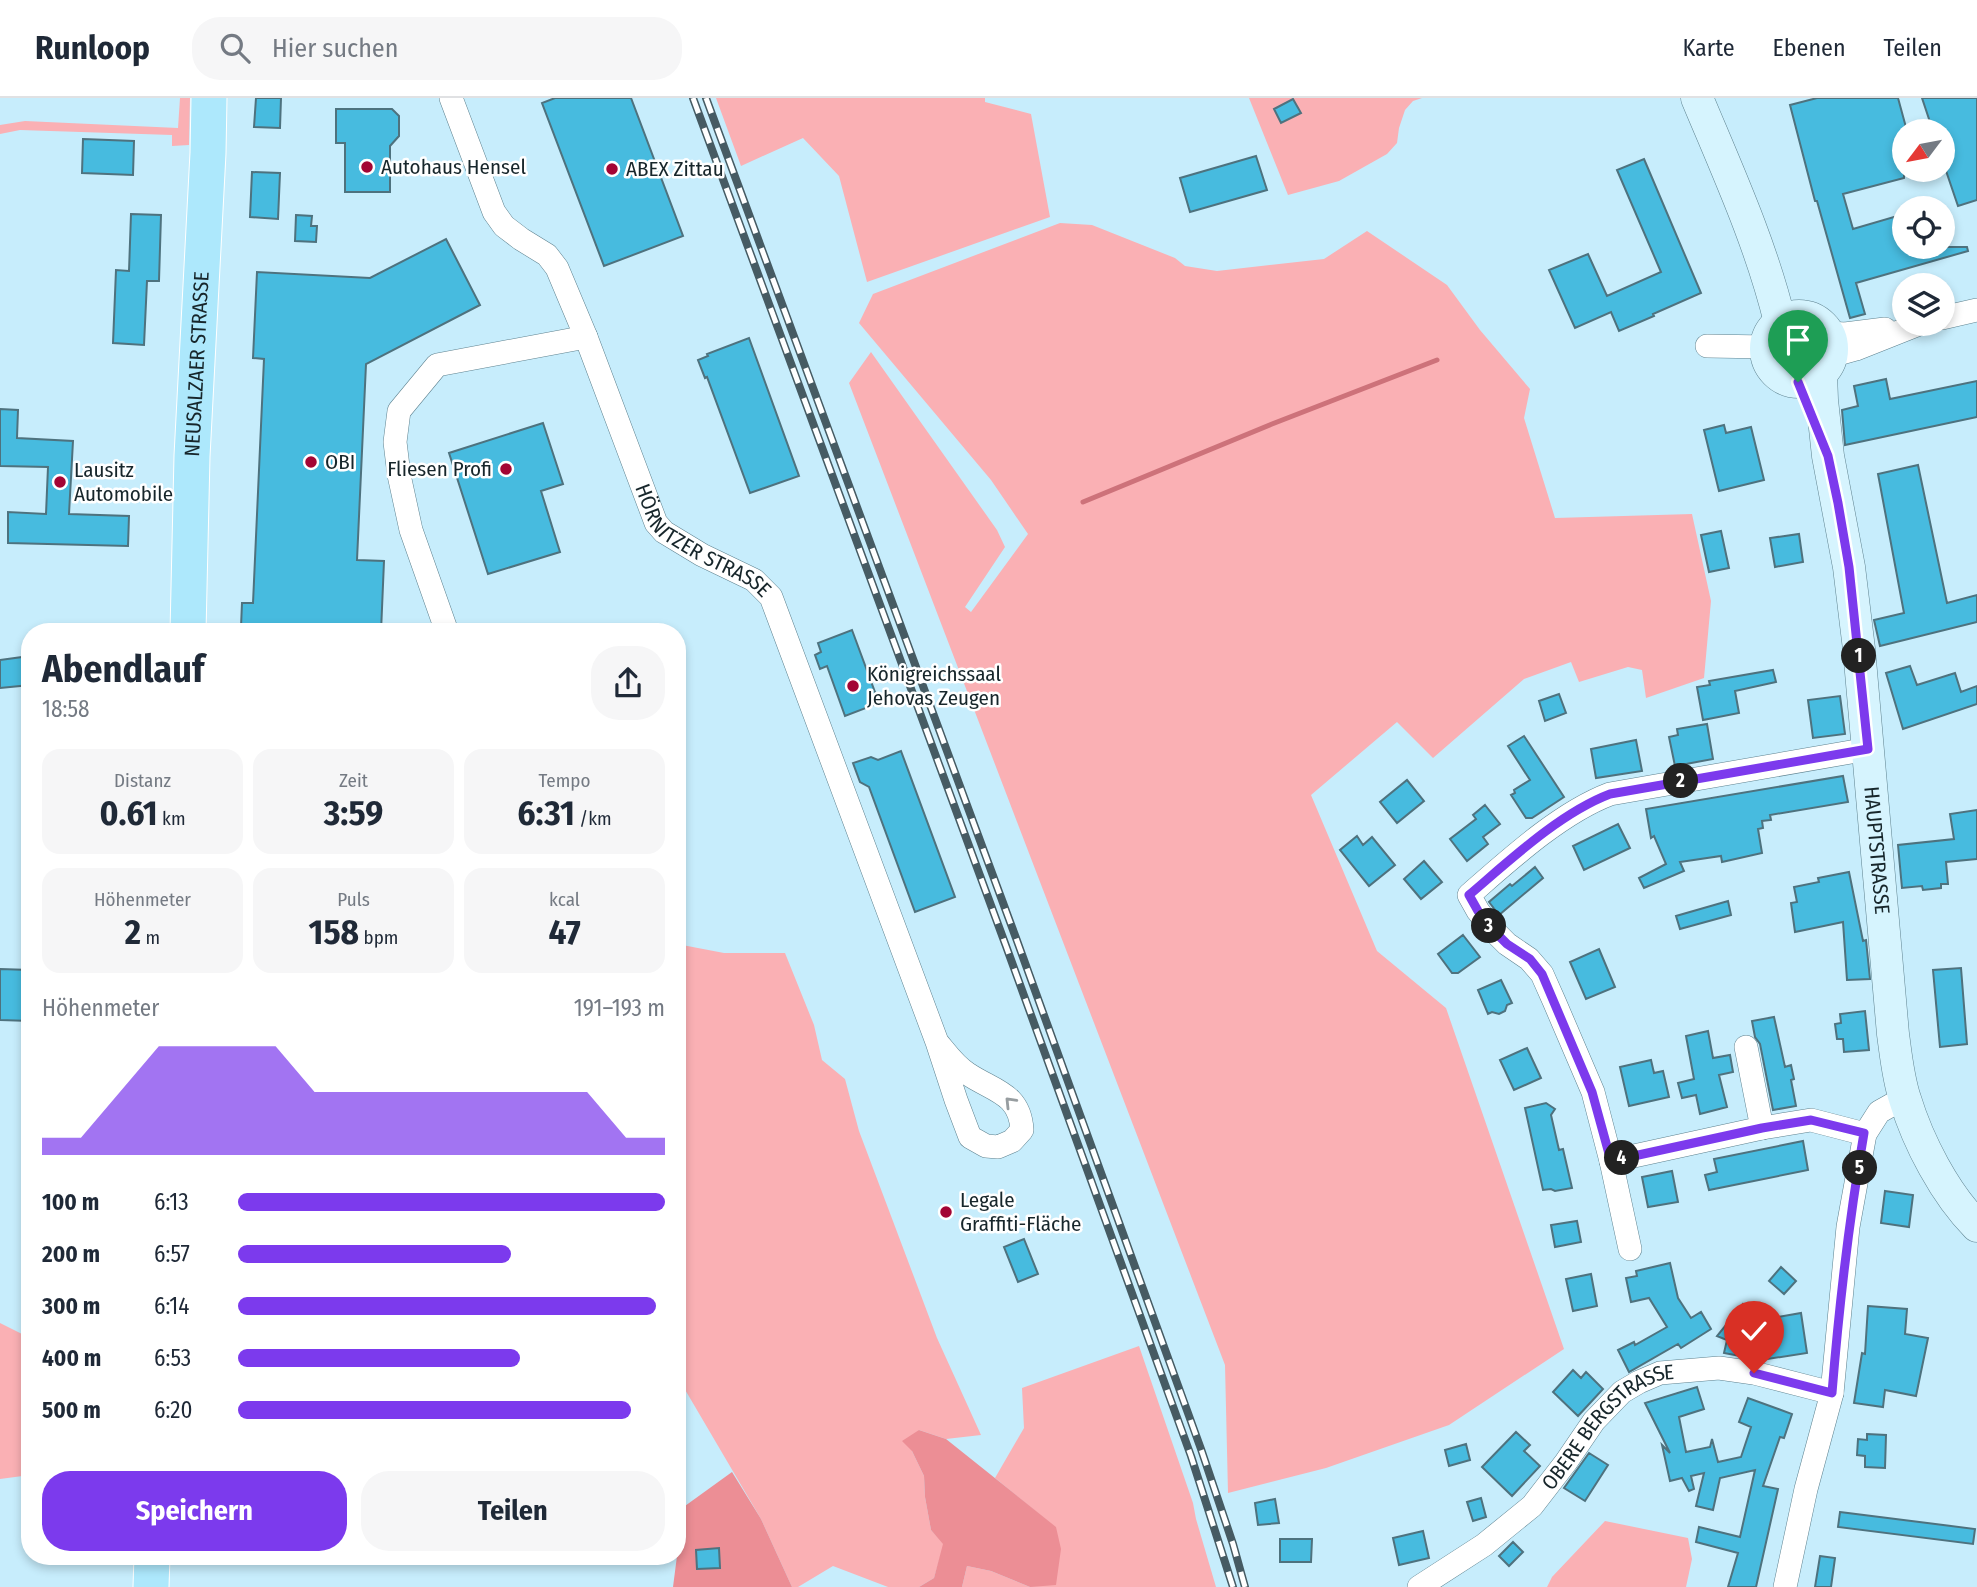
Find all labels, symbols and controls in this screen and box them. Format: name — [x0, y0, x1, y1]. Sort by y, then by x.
search box — [192, 17, 682, 80]
text: Runloop — [35, 28, 150, 68]
icon: search — [216, 29, 254, 67]
text: Hier suchen — [272, 33, 398, 64]
text: Karte — [1683, 34, 1735, 62]
text: Ebenen — [1773, 34, 1846, 62]
text: Teilen — [1884, 34, 1942, 62]
north arrow — [1892, 119, 1955, 182]
map controls — [1892, 119, 1955, 336]
place label: Autohaus Hensel — [381, 154, 526, 180]
place label: ABEX Zittau — [626, 156, 724, 182]
marker: Autohaus Hensel — [359, 159, 375, 175]
marker: ABEX Zittau — [604, 161, 620, 177]
button: locate — [1892, 196, 1955, 259]
street label: NEUSALZAER STRASSE — [179, 271, 215, 457]
button: layers — [1892, 273, 1955, 336]
pin — [1768, 310, 1828, 382]
icon: arrive — [1779, 321, 1817, 359]
place label: OBI — [325, 449, 355, 475]
marker: OBI — [303, 454, 319, 470]
place label: Fliesen Profi — [387, 456, 492, 482]
place label: Lausitz Automobile — [74, 457, 173, 507]
marker: Fliesen Profi — [498, 461, 514, 477]
marker: Lausitz Automobile — [52, 474, 68, 490]
street label: HÖRNITZER STRASSE — [629, 480, 777, 603]
pin: 1 — [1842, 638, 1876, 674]
text: 1 — [1854, 644, 1863, 667]
text: Abendlauf — [42, 646, 204, 692]
button: share — [591, 646, 665, 720]
place label: Königreichssaal Jehovas Zeugen — [867, 661, 1001, 711]
marker: Königreichssaal Jehovas Zeugen — [845, 678, 861, 694]
text: 18:58 — [42, 695, 90, 723]
pin: 2 — [1664, 764, 1698, 798]
text: Distanz — [114, 769, 171, 792]
text: Zeit — [339, 769, 368, 792]
text: Tempo — [539, 769, 590, 792]
text: 2 — [1676, 769, 1685, 792]
street label: HAUPTSTRASSE — [1858, 785, 1895, 916]
text: 0.61 — [99, 792, 158, 834]
text: 3:59 — [324, 792, 383, 834]
text: 6:31 — [517, 792, 575, 834]
text: km — [158, 807, 186, 830]
text: /km — [575, 807, 612, 830]
text: Höhenmeter — [94, 888, 191, 911]
text: Puls — [337, 888, 370, 911]
text: kcal — [549, 888, 580, 911]
pin: 3 — [1472, 908, 1506, 944]
text: 2 — [125, 911, 141, 953]
text: 158 — [309, 911, 359, 953]
text: 47 — [548, 911, 581, 953]
text: 3 — [1484, 914, 1493, 937]
text: m — [141, 926, 160, 949]
text: bpm — [359, 926, 398, 949]
text: Höhenmeter — [42, 994, 159, 1022]
text: 191–193 m — [574, 994, 665, 1022]
one-way arrow — [1006, 1097, 1018, 1110]
pin: 4 — [1604, 1140, 1640, 1176]
text: 4 — [1617, 1146, 1626, 1169]
pin: 5 — [1842, 1150, 1878, 1186]
text: 5 — [1855, 1156, 1864, 1179]
place label: Legale Graffiti-Fläche — [960, 1187, 1081, 1237]
text: 100 m — [42, 1188, 99, 1216]
text: 6:13 — [154, 1188, 189, 1216]
marker: Legale Graffiti-Fläche — [938, 1204, 954, 1220]
text: 200 m — [42, 1240, 100, 1268]
text: 6:57 — [154, 1240, 190, 1268]
text: 300 m — [42, 1292, 100, 1320]
text: 6:14 — [154, 1292, 189, 1320]
pin — [1724, 1301, 1784, 1373]
icon: check — [1735, 1312, 1773, 1350]
text: 400 m — [42, 1344, 101, 1372]
text: 6:53 — [154, 1344, 191, 1372]
street label: OBERE BERGSTRASSE — [1536, 1359, 1675, 1495]
text: 500 m — [42, 1396, 101, 1424]
text: 6:20 — [154, 1396, 192, 1424]
button: Speichern — [42, 1471, 347, 1551]
button: Teilen — [361, 1471, 665, 1551]

